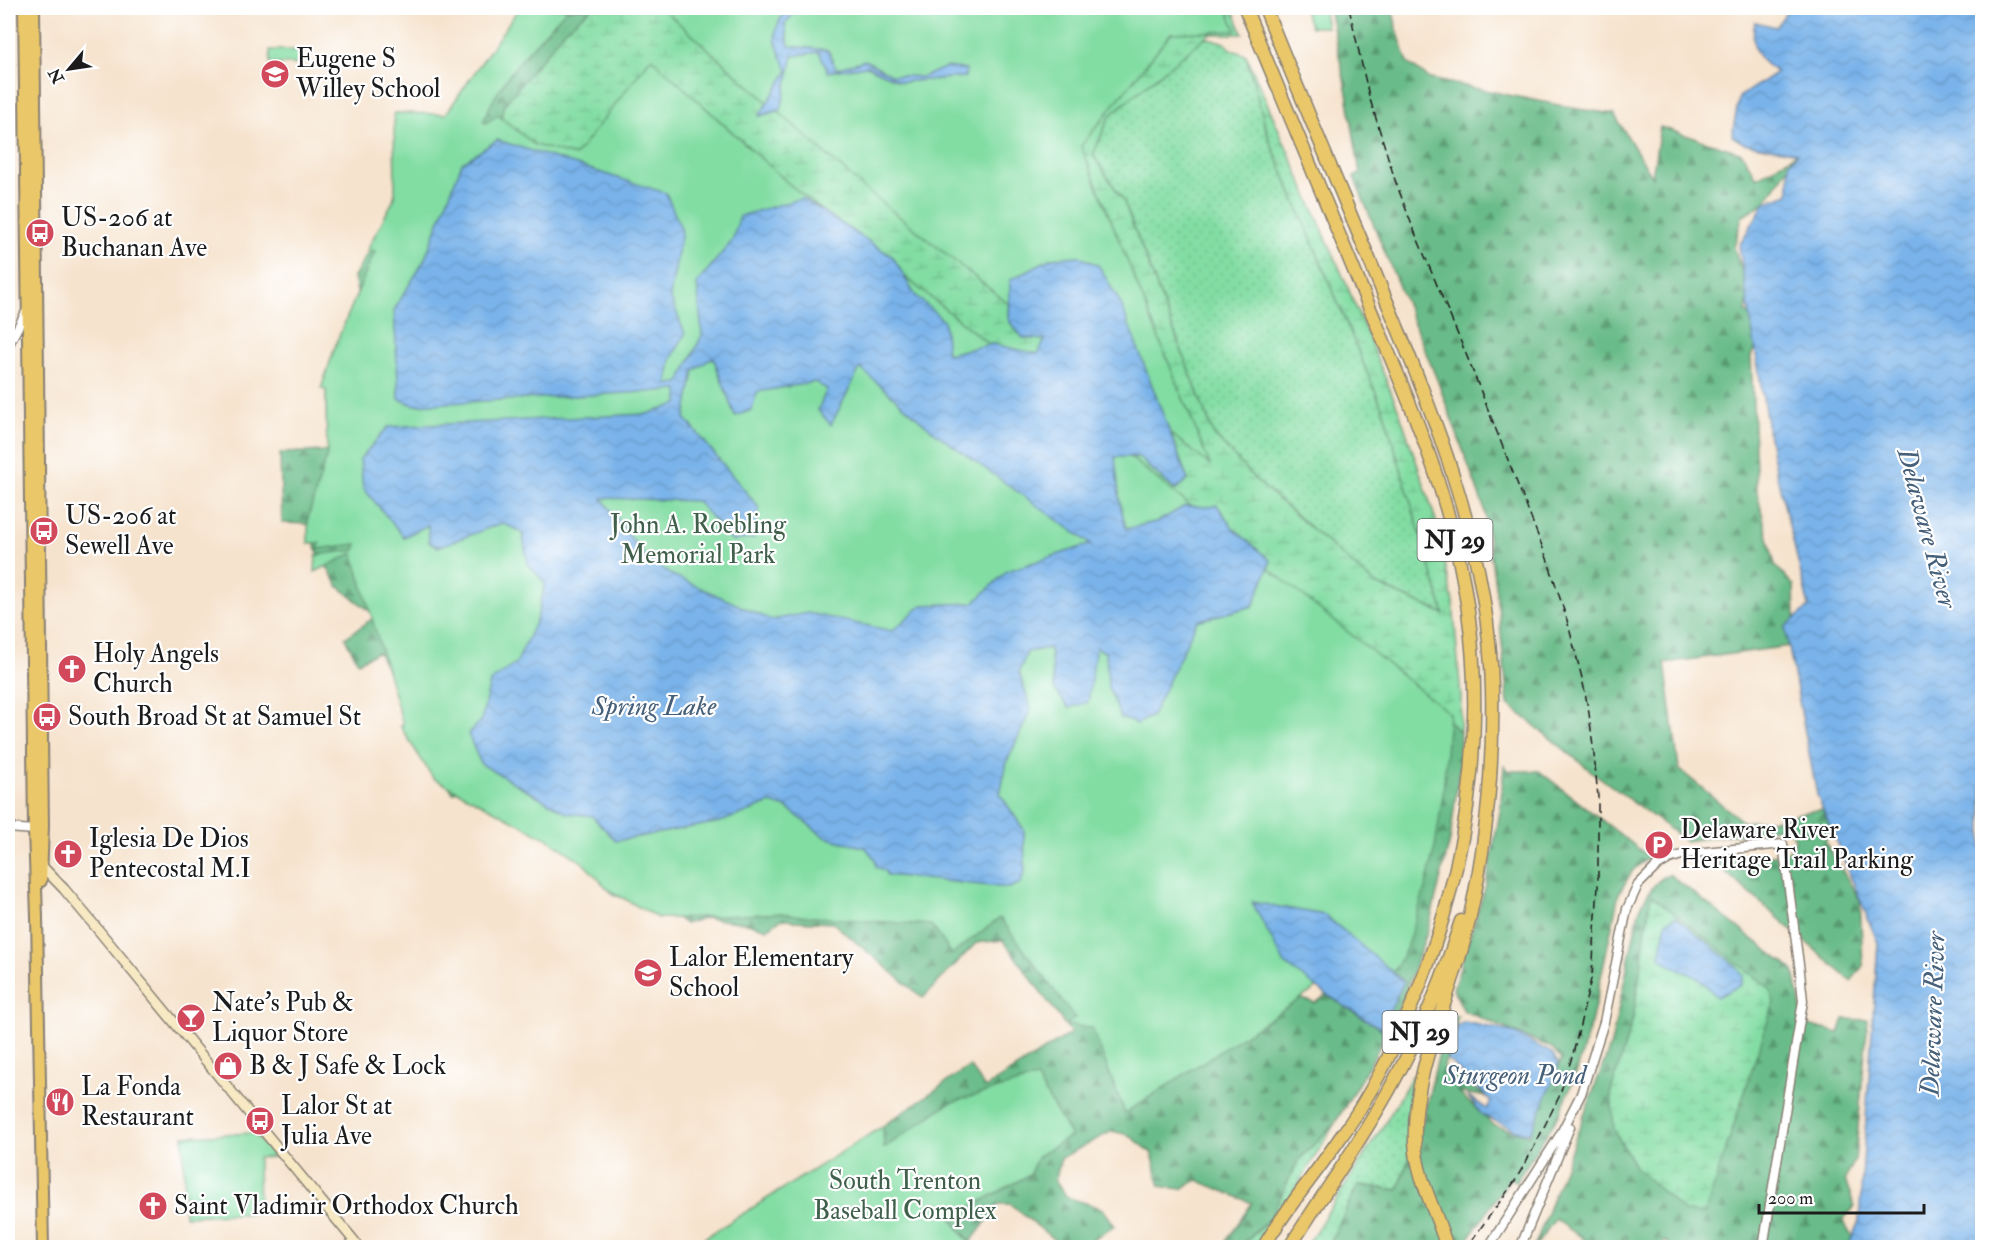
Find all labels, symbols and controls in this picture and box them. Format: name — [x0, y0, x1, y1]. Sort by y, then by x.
north arrow — [39, 39, 99, 99]
place label: Eugene S Willey School — [295, 43, 441, 105]
school or university icon: Eugene S Willey School — [259, 58, 291, 90]
text: N — [44, 64, 69, 88]
place label: US-206 at Buchanan Ave — [61, 202, 207, 264]
bus stop icon: US-206 at Buchanan Ave — [24, 217, 56, 249]
water label: Delaware River — [1889, 443, 1965, 614]
place label: US-206 at Sewell Ave — [65, 500, 176, 562]
park label: John A. Roebling Memorial Park — [609, 509, 787, 571]
bus stop icon: US-206 at Sewell Ave — [28, 515, 60, 547]
road number: NJ 29 — [1418, 519, 1492, 561]
place label: Holy Angels Church — [93, 638, 219, 700]
church icon: Holy Angels Church — [56, 653, 88, 685]
water label: Spring Lake — [591, 690, 717, 723]
bus stop icon: South Broad St at Samuel St — [31, 701, 63, 733]
place label: South Broad St at Samuel St — [68, 701, 361, 733]
place label: Delaware River Heritage Trail Parking — [1680, 814, 1914, 876]
place label: Iglesia De Dios Pentecostal M.I — [89, 823, 251, 885]
parking icon: Delaware River Heritage Trail Parking — [1643, 829, 1675, 861]
church icon: Iglesia De Dios Pentecostal M.I — [52, 838, 84, 870]
water label: Delaware River — [1914, 929, 1952, 1098]
place label: Lalor Elementary School — [669, 942, 854, 1004]
school or university icon: Lalor Elementary School — [632, 957, 664, 989]
place label: Nate's Pub & Liquor Store — [212, 987, 354, 1049]
bar icon: Nate's Pub & Liquor Store — [175, 1002, 207, 1034]
road number: NJ 29 — [1382, 1011, 1458, 1053]
shop icon: B & J Safe & Lock — [212, 1050, 244, 1082]
place label: B & J Safe & Lock — [249, 1050, 447, 1082]
water label: Sturgeon Pond — [1443, 1059, 1588, 1092]
place label: La Fonda Restaurant — [81, 1071, 194, 1133]
restaurant icon: La Fonda Restaurant — [44, 1086, 76, 1118]
place label: Lalor St at Julia Ave — [280, 1090, 392, 1152]
bus stop icon: Lalor St at Julia Ave — [244, 1105, 276, 1137]
park label: South Trenton Baseball Complex — [813, 1165, 997, 1228]
scale bar — [1759, 1177, 1924, 1215]
text: 200 m — [1768, 1187, 1813, 1210]
church icon: Saint Vladimir Orthodox Church — [137, 1190, 169, 1222]
place label: Saint Vladimir Orthodox Church — [174, 1190, 519, 1222]

